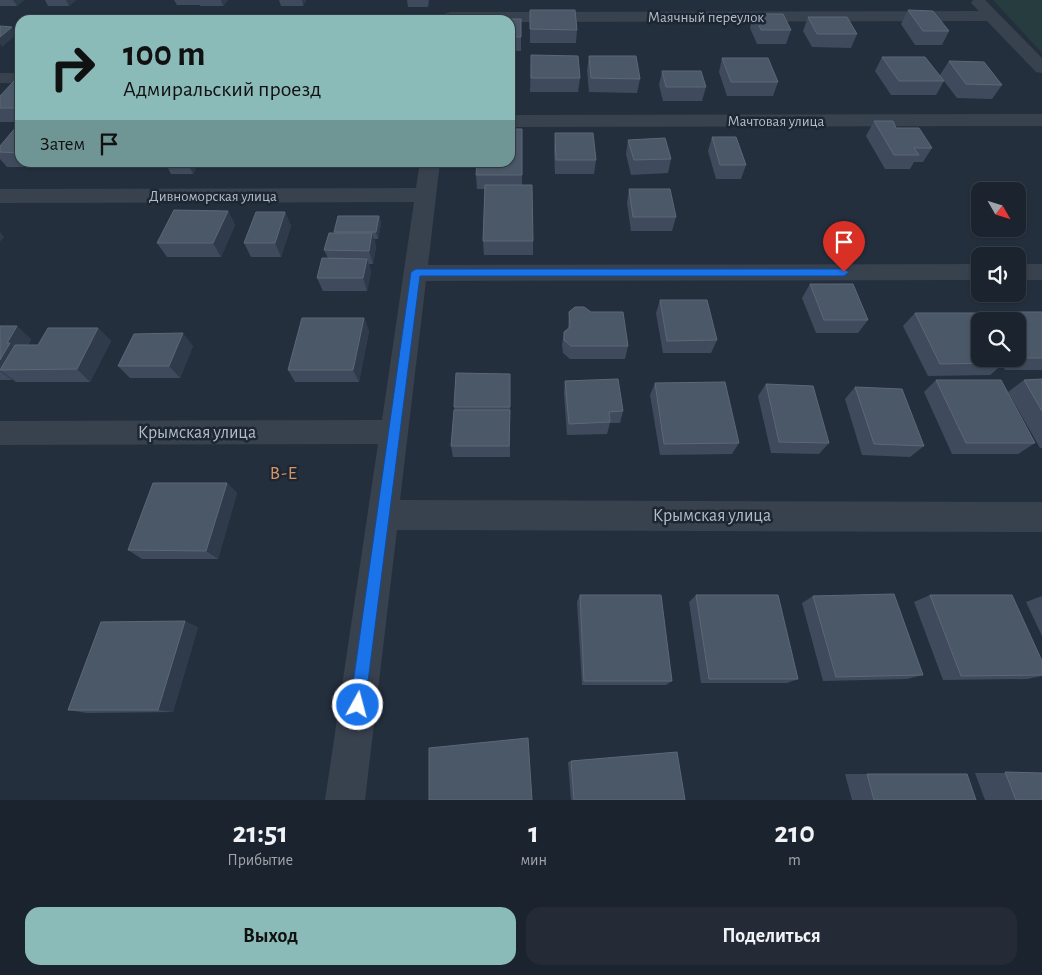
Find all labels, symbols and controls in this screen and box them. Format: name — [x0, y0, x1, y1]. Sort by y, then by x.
street label: Маячный переулок — [648, 10, 764, 25]
icon: right — [40, 35, 105, 100]
text: 100 m — [123, 37, 206, 72]
text: Адмиральский проезд — [123, 78, 321, 100]
street label: Мачтовая улица — [728, 114, 825, 129]
icon: arrive — [95, 130, 123, 158]
text: Затем — [40, 135, 85, 154]
north arrow — [971, 182, 1026, 238]
map controls — [971, 182, 1026, 367]
street label: Дивноморская улица — [149, 189, 277, 204]
pin — [823, 221, 865, 272]
icon: arrive — [830, 228, 858, 256]
button: sound — [971, 247, 1026, 302]
button: search — [971, 312, 1026, 367]
street label: Крымская улица — [138, 424, 256, 442]
district label: В-Е — [270, 464, 299, 483]
street label: Крымская улица — [653, 507, 771, 525]
position arrow — [331, 678, 383, 730]
text: 21:51 — [232, 818, 288, 848]
text: 1 — [528, 818, 539, 848]
text: 210 — [774, 818, 815, 848]
text: Прибытие — [227, 852, 293, 868]
text: мин — [520, 852, 547, 868]
text: m — [788, 852, 801, 868]
button: Выход — [25, 907, 516, 965]
button: Поделиться — [526, 907, 1017, 965]

